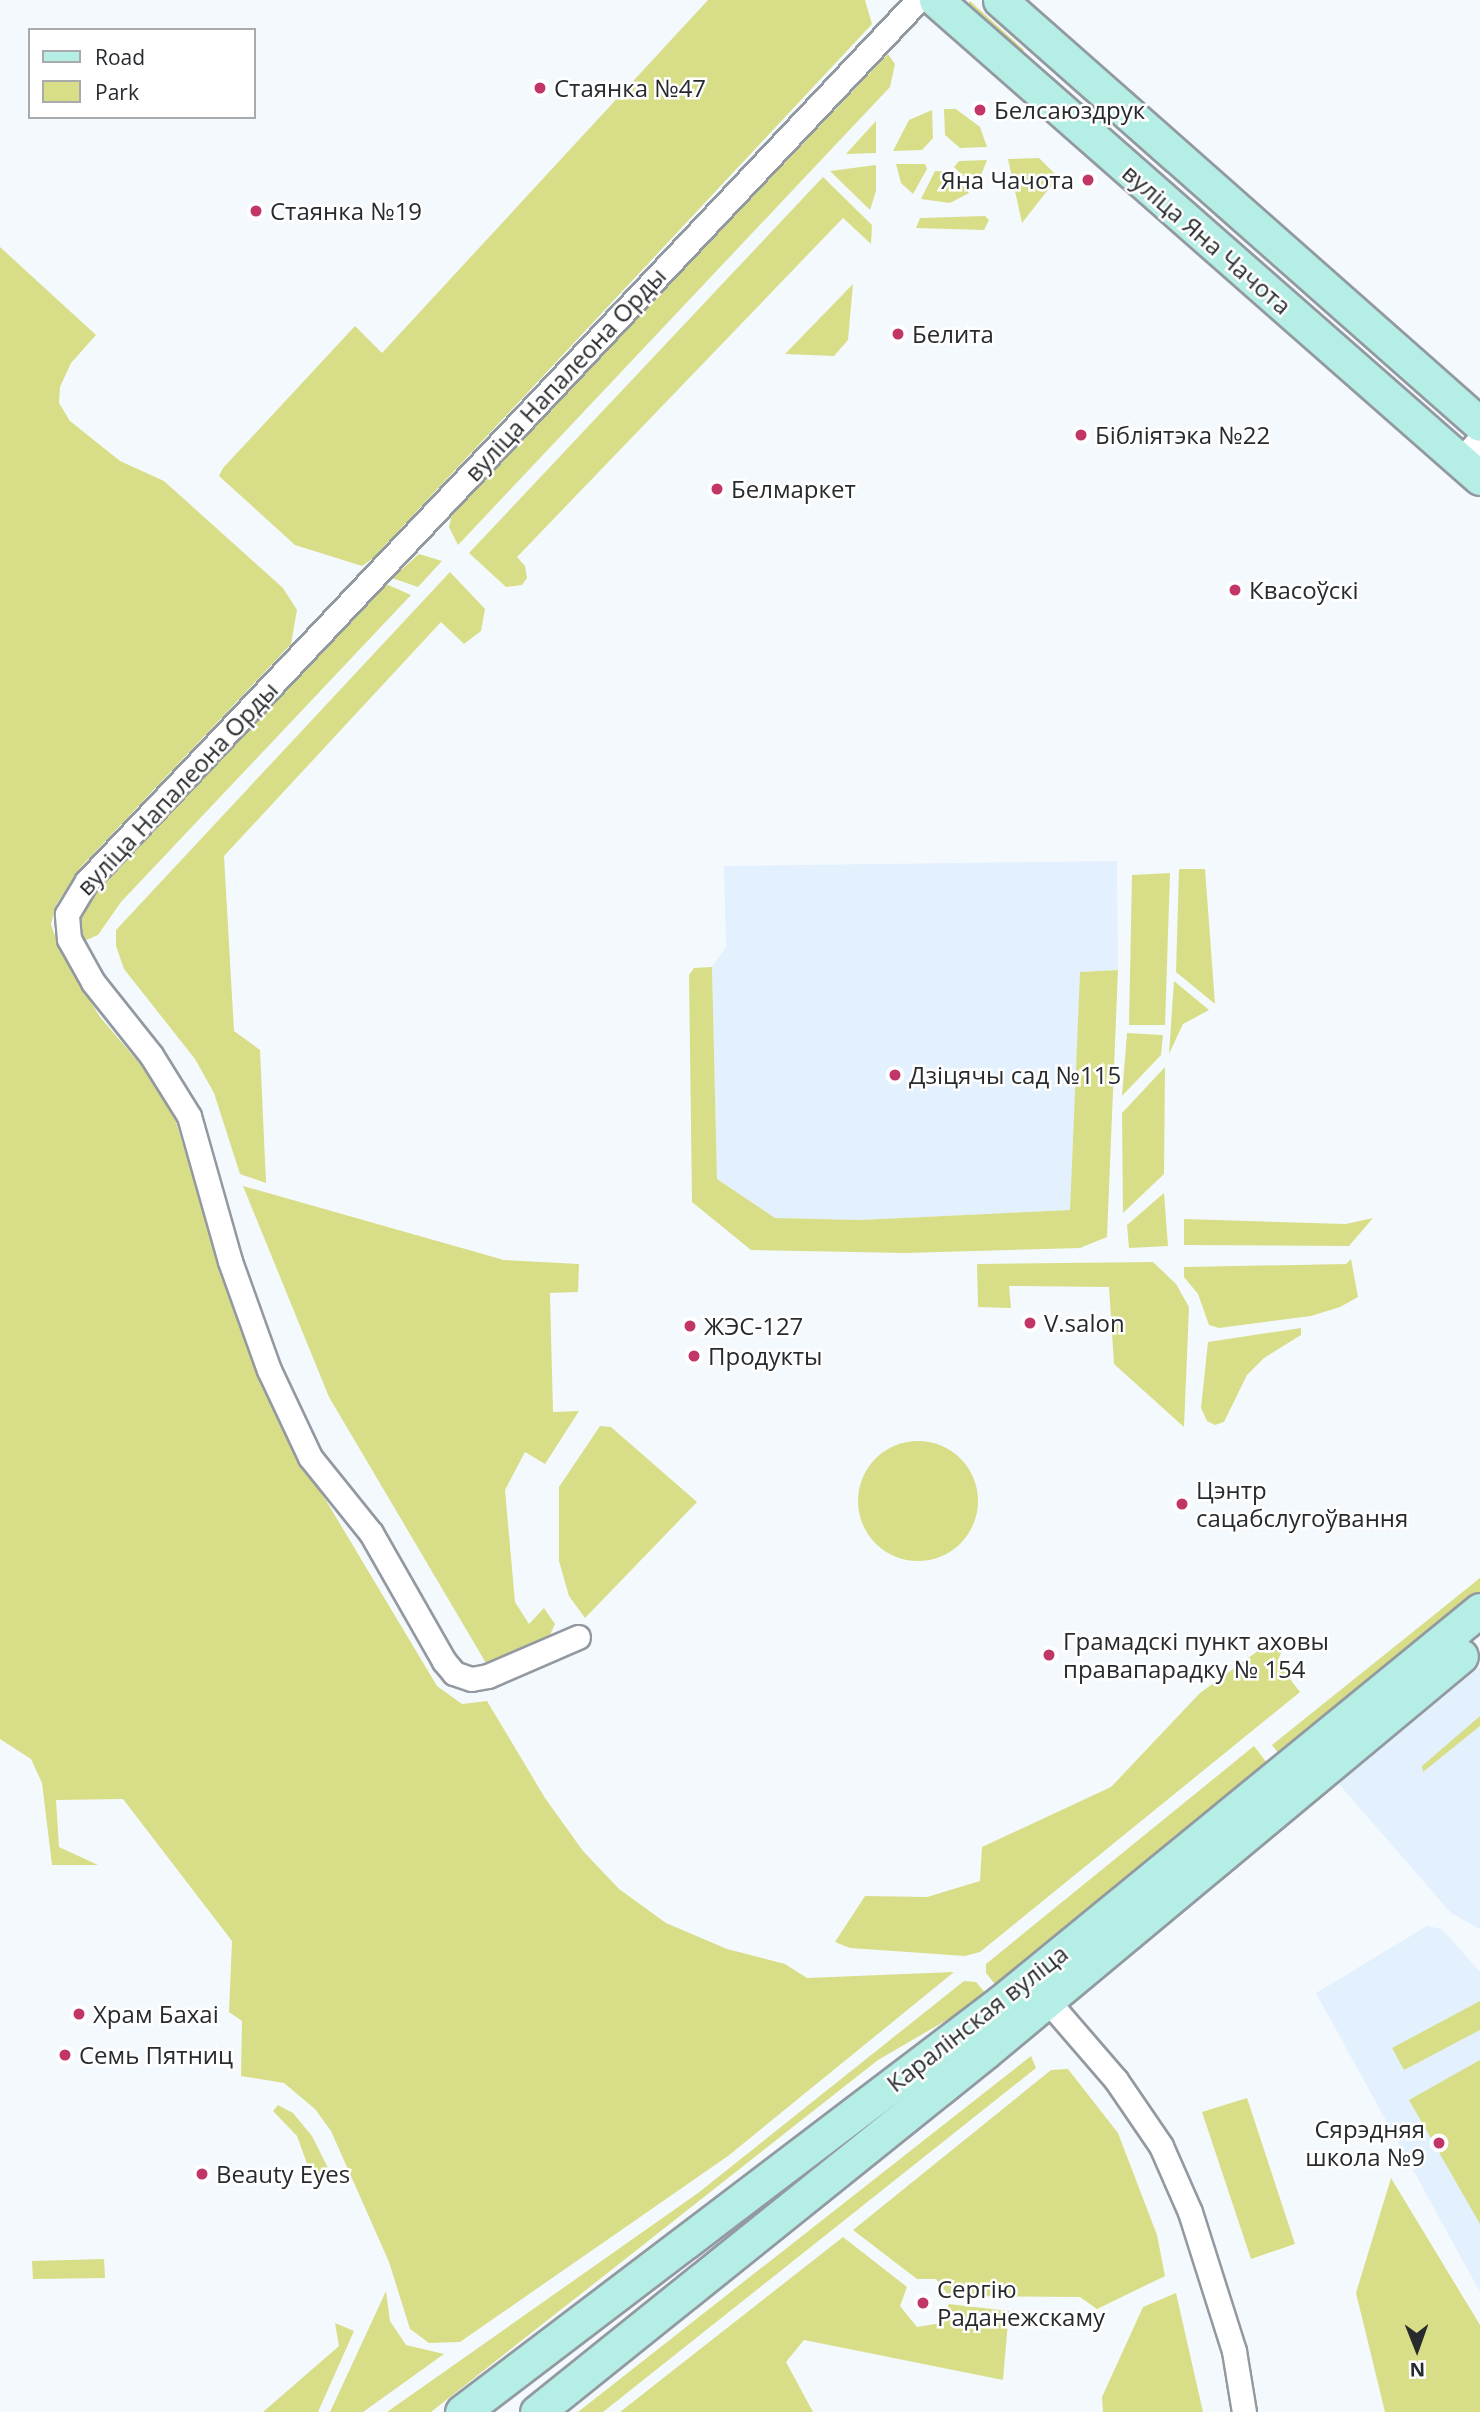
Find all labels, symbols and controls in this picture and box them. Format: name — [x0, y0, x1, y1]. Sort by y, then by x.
legend — [28, 28, 256, 119]
text: Road — [95, 43, 145, 71]
place label: Стаянка №47 — [554, 74, 706, 102]
text: Park — [95, 78, 139, 106]
marker: Стаянка №47 — [532, 80, 548, 96]
place label: Белсаюздрук — [994, 96, 1145, 124]
marker: Белсаюздрук — [972, 102, 988, 118]
street label: вуліца Яна Чачота — [1117, 158, 1297, 320]
place label: Яна Чачота — [940, 166, 1074, 194]
marker: Яна Чачота — [1080, 172, 1096, 188]
place label: Стаянка №19 — [270, 197, 422, 225]
marker: Стаянка №19 — [248, 203, 264, 219]
street label: вуліца Напалеона Орды — [459, 261, 671, 487]
place label: Белита — [912, 320, 994, 348]
marker: Белита — [890, 326, 906, 342]
place label: Бібліятэка №22 — [1095, 421, 1270, 449]
marker: Бібліятэка №22 — [1073, 427, 1089, 443]
place label: Белмаркет — [731, 475, 856, 503]
marker: Белмаркет — [709, 481, 725, 497]
place label: Квасоўскі — [1249, 576, 1359, 604]
marker: Квасоўскі — [1227, 582, 1243, 598]
street label: вуліца Напалеона Орды — [71, 675, 283, 901]
place label: Дзіцячы сад №115 — [909, 1061, 1121, 1089]
marker: Дзіцячы сад №115 — [887, 1067, 903, 1083]
place label: V.salon — [1044, 1309, 1125, 1337]
place label: ЖЭС-127 — [704, 1312, 803, 1340]
marker: V.salon — [1022, 1315, 1038, 1331]
marker: ЖЭС-127 — [682, 1318, 698, 1334]
place label: Продукты — [708, 1342, 823, 1370]
marker: Продукты — [686, 1348, 702, 1364]
place label: Цэнтр сацабслугоўвання — [1196, 1476, 1408, 1532]
marker: Цэнтр сацабслугоўвання — [1174, 1496, 1190, 1512]
place label: Грамадскі пункт аховы правапарадку № 154 — [1063, 1627, 1329, 1683]
marker: Грамадскі пункт аховы правапарадку № 154 — [1041, 1647, 1057, 1663]
street label: Каралінская вуліца — [881, 1938, 1073, 2098]
place label: Храм Бахаі — [93, 2000, 219, 2028]
marker: Храм Бахаі — [71, 2006, 87, 2022]
place label: Семь Пятниц — [79, 2041, 233, 2069]
marker: Семь Пятниц — [57, 2047, 73, 2063]
place label: Сярэдняя школа №9 — [1305, 2115, 1425, 2171]
marker: Сярэдняя школа №9 — [1431, 2135, 1447, 2151]
place label: Beauty Eyes — [216, 2160, 350, 2188]
marker: Beauty Eyes — [194, 2166, 210, 2182]
place label: Сергію Раданежскаму — [937, 2275, 1105, 2331]
marker: Сергію Раданежскаму — [915, 2295, 931, 2311]
north arrow — [1382, 2314, 1452, 2384]
text: N — [1409, 2357, 1425, 2383]

